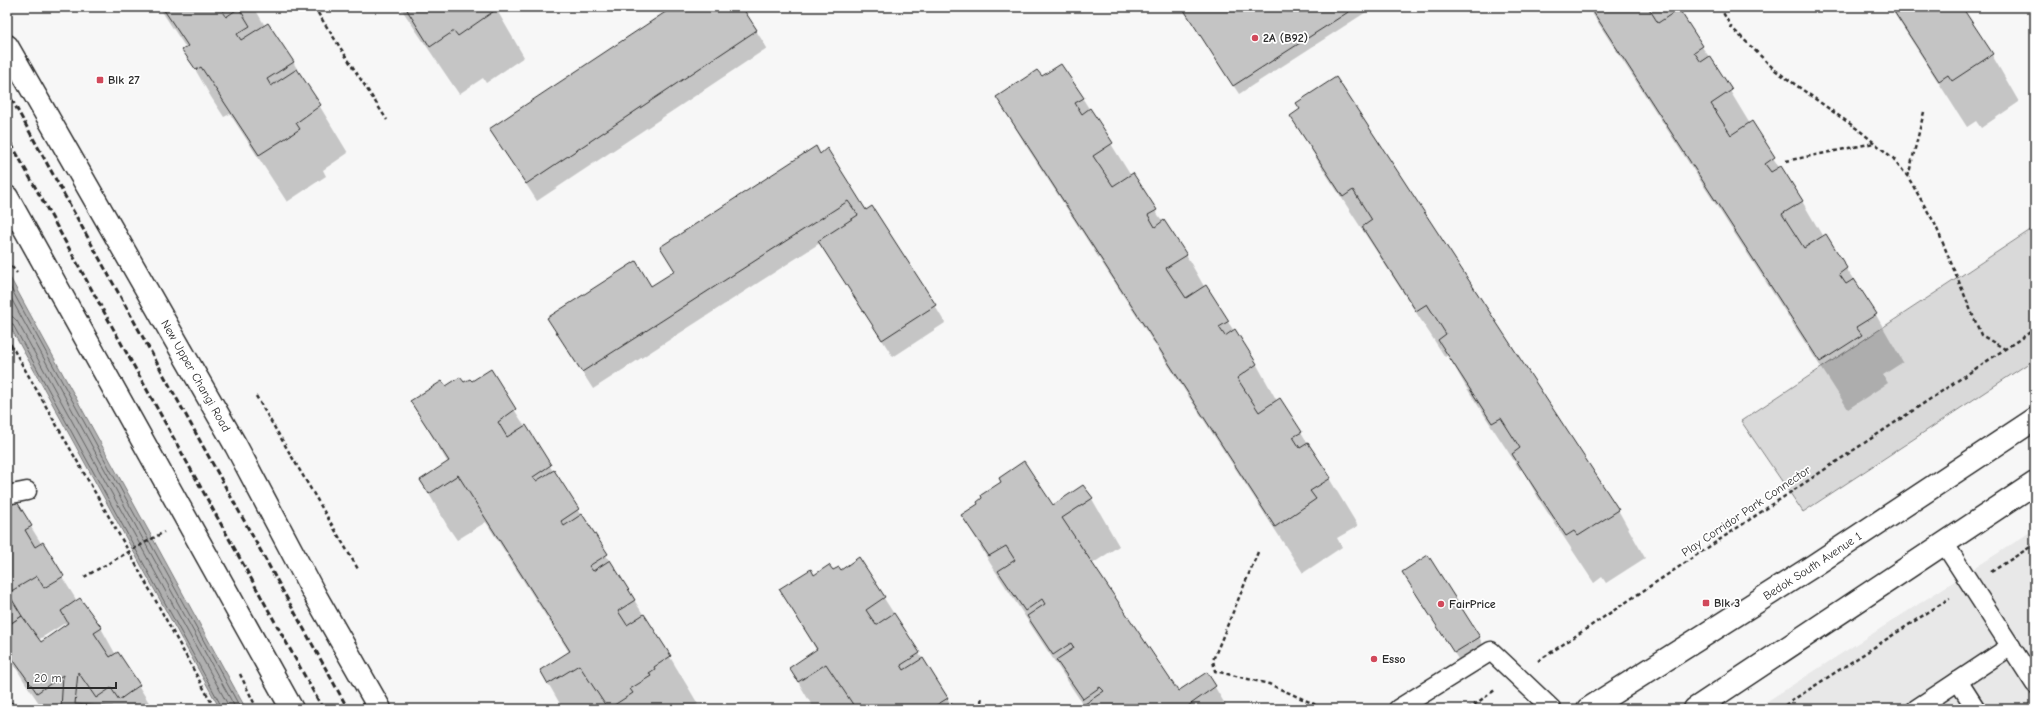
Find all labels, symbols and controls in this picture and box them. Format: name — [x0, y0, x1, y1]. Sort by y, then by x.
place label: 2A (B92) — [1263, 31, 1308, 45]
marker: 2A (B92) — [1250, 33, 1260, 43]
place label: Blk 27 — [108, 73, 140, 87]
marker: Blk 27 — [95, 75, 105, 85]
street label: New Upper Changi Road — [158, 317, 233, 434]
street label: Play Corridor Park Connector — [1679, 462, 1813, 559]
street label: Bedok South Avenue 1 — [1760, 529, 1864, 603]
place label: Blk 3 — [1714, 596, 1740, 610]
place label: FairPrice — [1449, 597, 1496, 611]
marker: Blk 3 — [1701, 598, 1711, 608]
marker: FairPrice — [1436, 599, 1446, 609]
place label: Esso — [1382, 652, 1406, 666]
marker: Esso — [1369, 654, 1379, 664]
scale bar — [28, 664, 116, 690]
text: 20 m — [34, 671, 62, 685]

